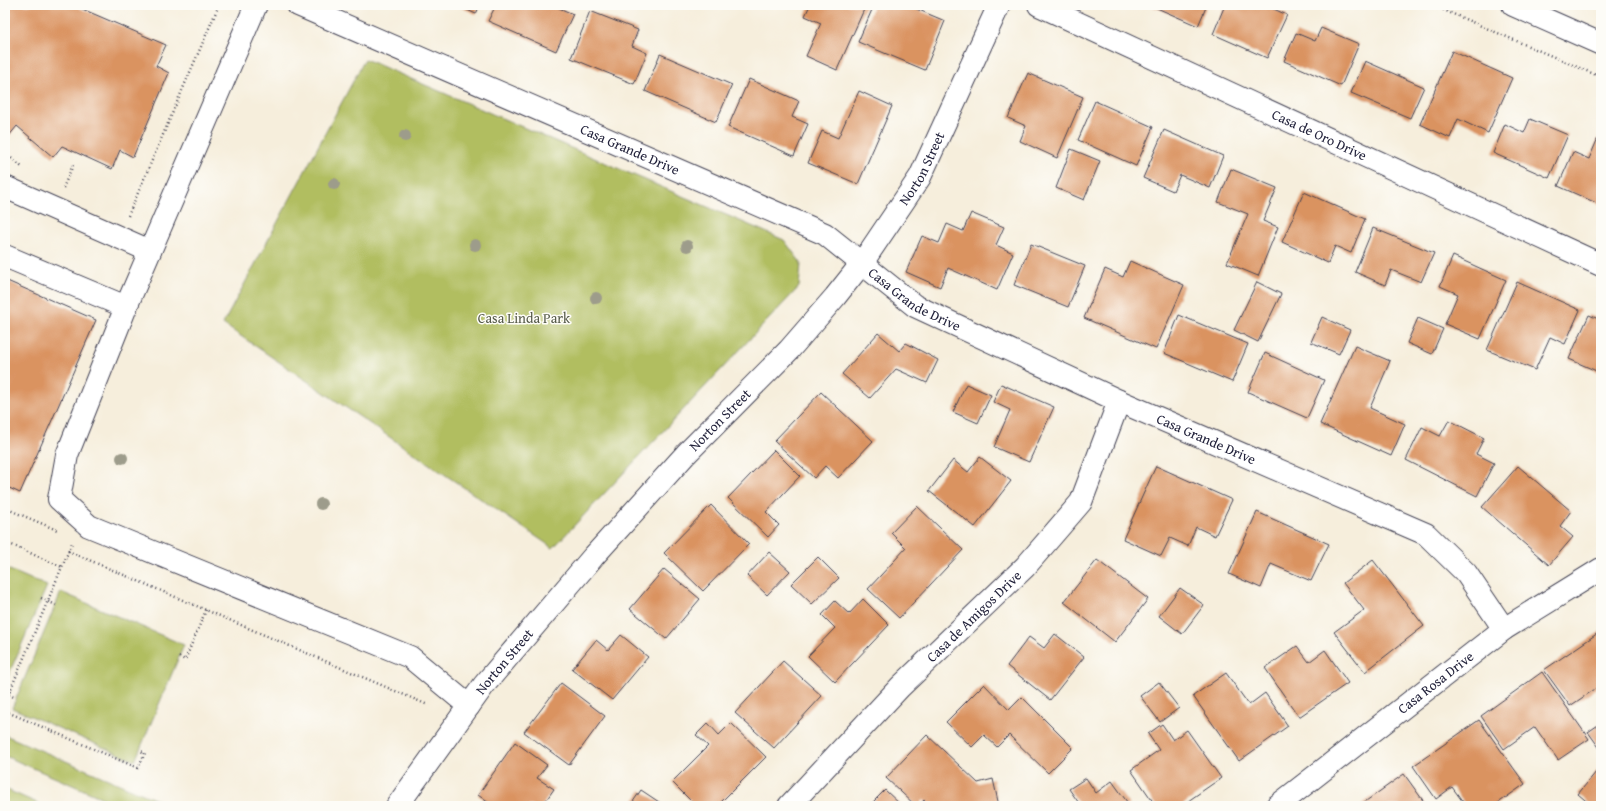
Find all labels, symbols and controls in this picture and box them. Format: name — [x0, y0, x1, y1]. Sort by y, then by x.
street label: Casa de Oro Drive — [1269, 104, 1371, 166]
street label: Casa Grande Drive — [577, 119, 683, 180]
street label: Norton Street — [894, 129, 949, 209]
street label: Casa Grande Drive — [864, 263, 964, 336]
park label: Casa Linda Park — [478, 308, 571, 328]
street label: Norton Street — [684, 384, 755, 456]
street label: Casa Grande Drive — [1153, 408, 1260, 469]
street label: Casa de Amigos Drive — [922, 565, 1026, 667]
street label: Norton Street — [470, 624, 538, 698]
street label: Casa Rosa Drive — [1393, 646, 1478, 718]

